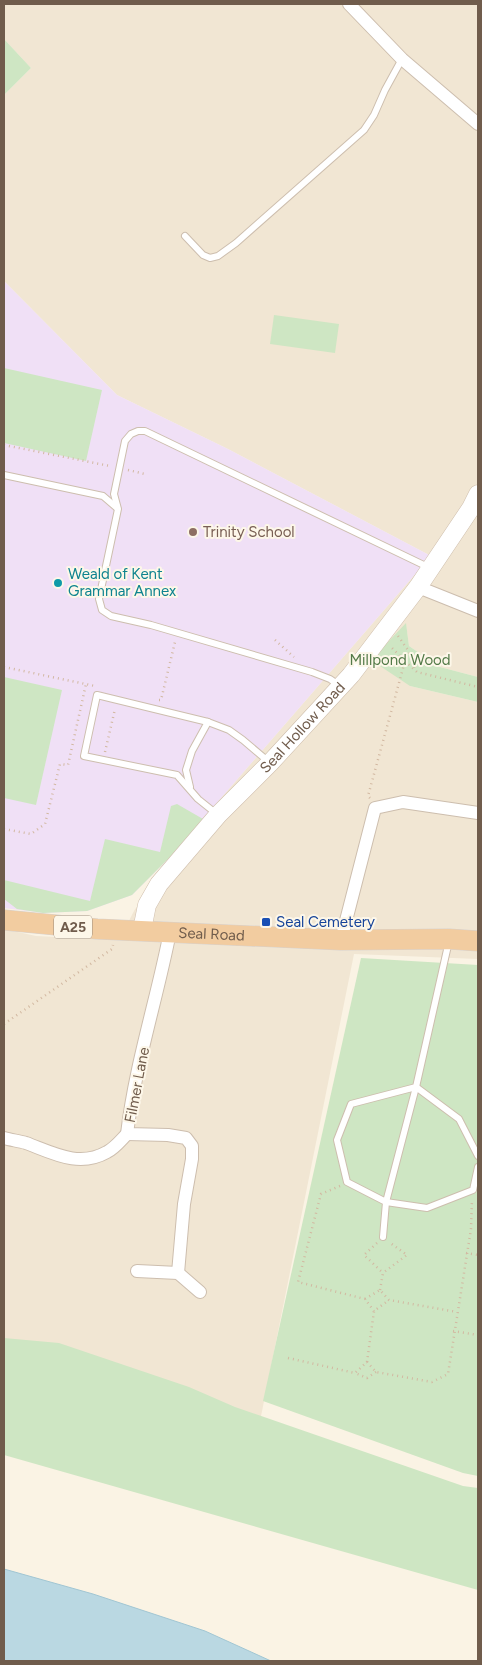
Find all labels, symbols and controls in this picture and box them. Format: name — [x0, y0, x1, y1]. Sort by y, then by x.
place label: Trinity School — [203, 523, 295, 541]
marker: Trinity School — [187, 526, 199, 538]
place label: Weald of Kent Grammar Annex — [68, 565, 176, 600]
marker: Weald of Kent Grammar Annex — [52, 577, 64, 589]
park label: Millpond Wood — [349, 651, 451, 669]
street label: Seal Hollow Road — [256, 678, 349, 777]
place label: Seal Cemetery — [276, 913, 375, 931]
road number: A25 — [54, 916, 92, 939]
marker: Seal Cemetery — [260, 916, 272, 928]
street label: Seal Road — [178, 924, 245, 945]
street label: Filmer Lane — [121, 1046, 153, 1124]

